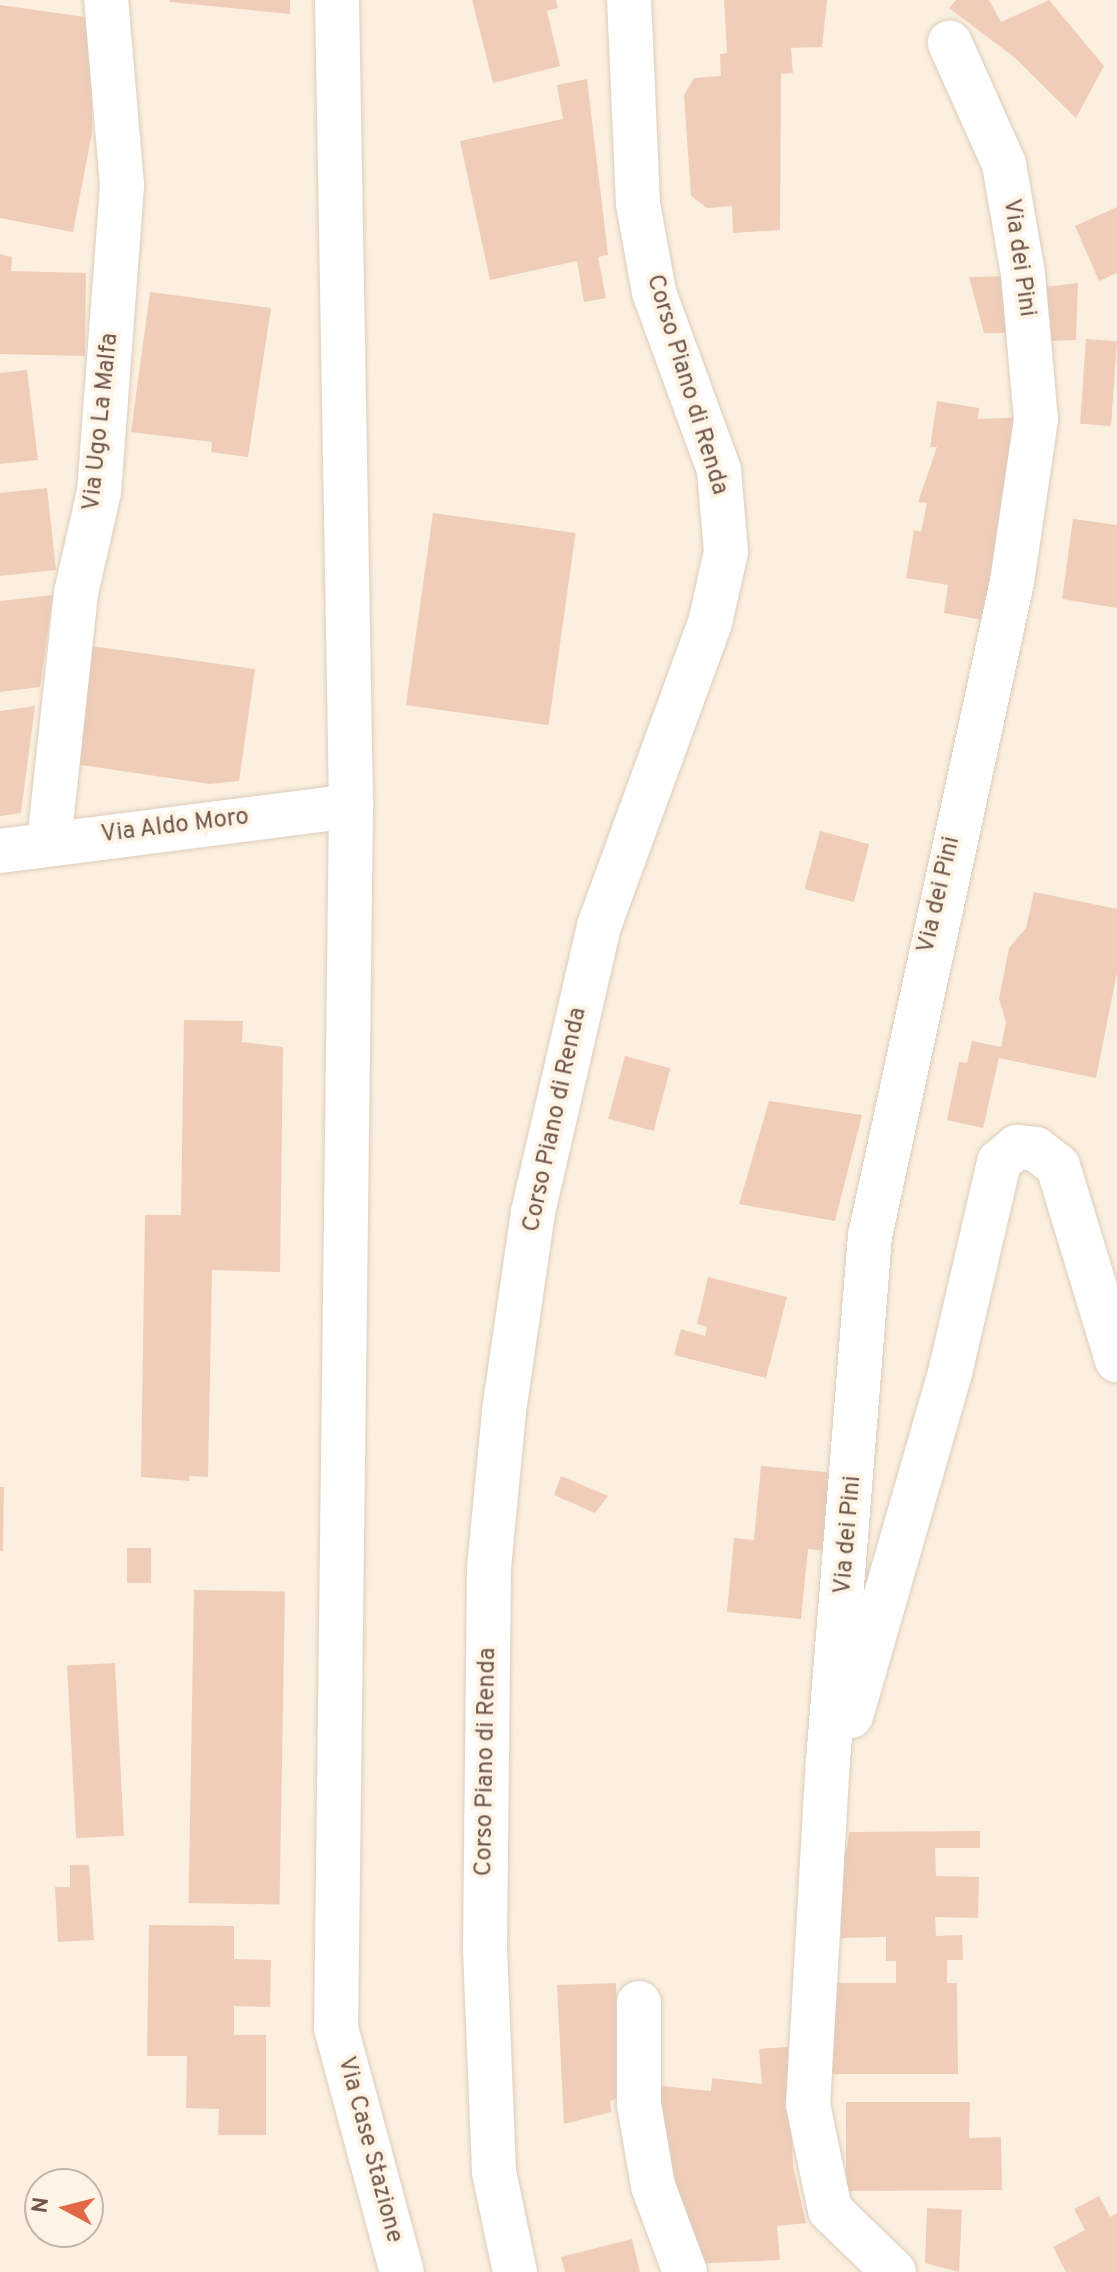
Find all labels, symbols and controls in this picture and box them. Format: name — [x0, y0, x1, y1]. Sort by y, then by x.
street label: Via dei Pini — [995, 197, 1041, 319]
street label: Corso Piano di Renda — [639, 271, 733, 499]
street label: Via Ugo La Malfa — [78, 332, 126, 512]
street label: Via Aldo Moro — [99, 804, 251, 850]
street label: Via dei Pini — [913, 834, 967, 956]
street label: Corso Piano di Renda — [518, 1005, 594, 1235]
street label: Via dei Pini — [829, 1474, 869, 1596]
street label: Corso Piano di Renda — [471, 1647, 503, 1877]
street label: Via Case Stazione — [330, 2054, 408, 2246]
north arrow — [24, 2168, 104, 2248]
text: N — [27, 2196, 56, 2215]

